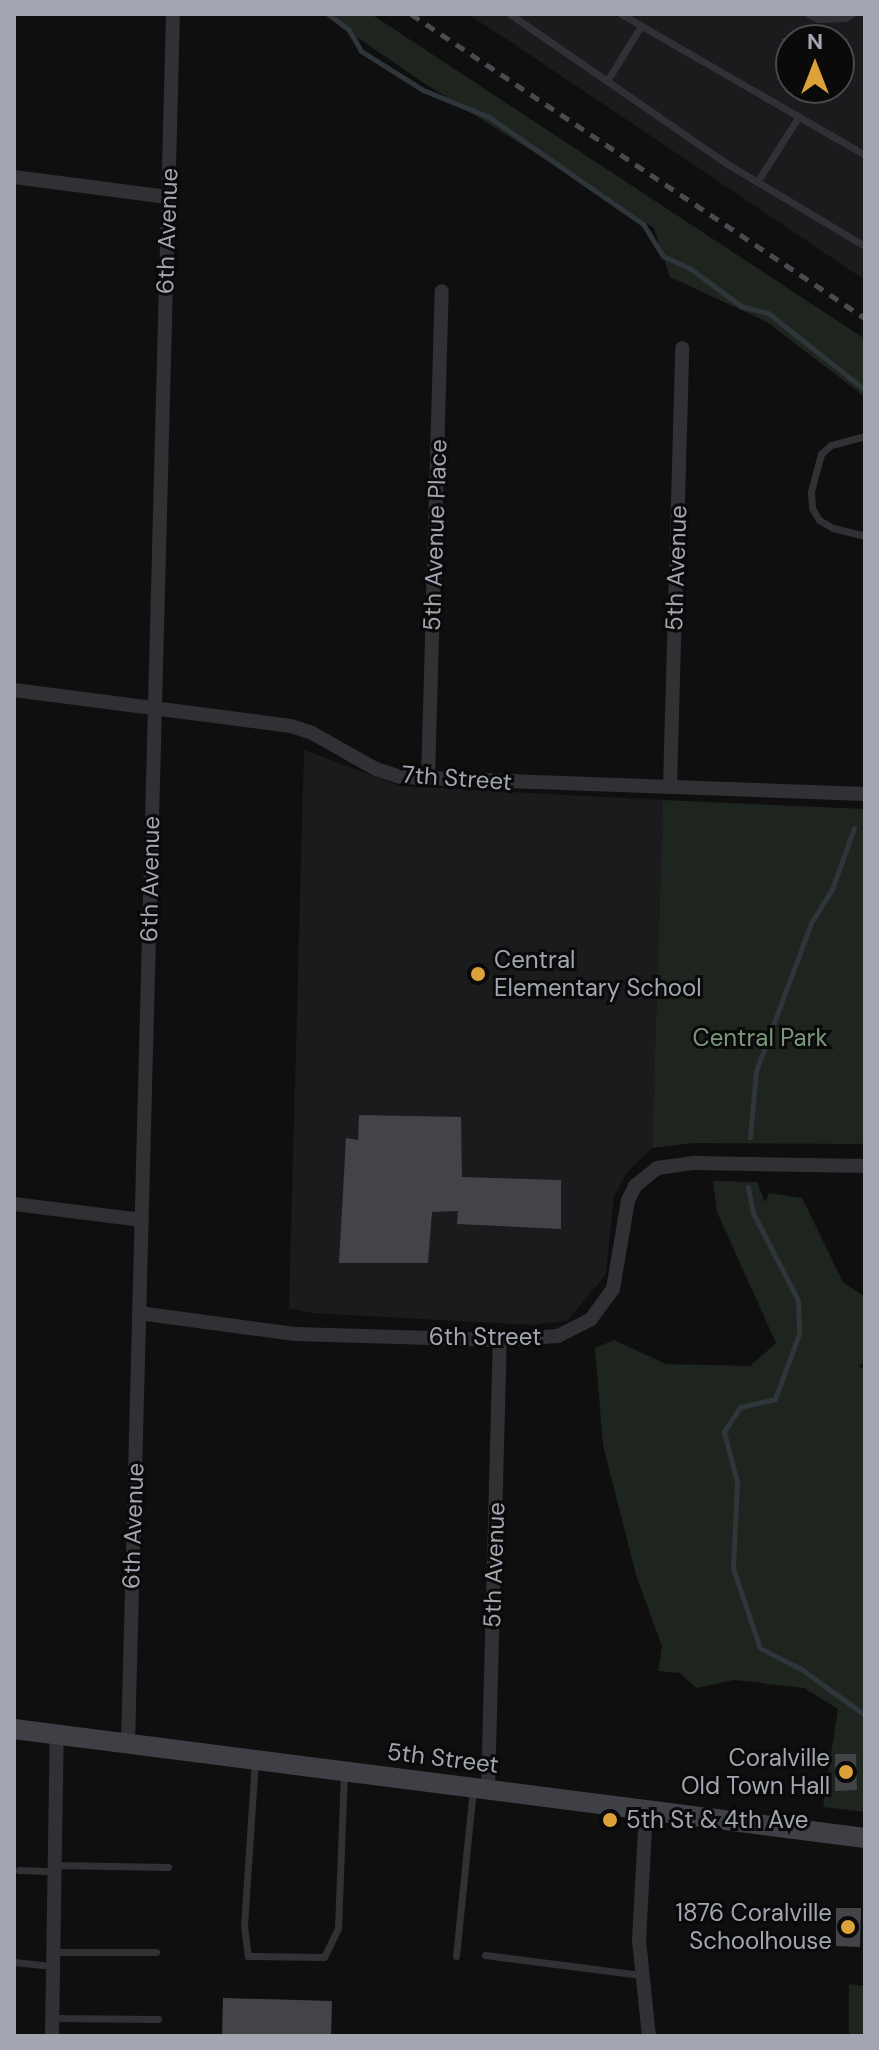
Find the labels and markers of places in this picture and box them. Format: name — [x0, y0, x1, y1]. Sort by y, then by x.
place label: Central Elementary School — [494, 946, 702, 1002]
marker: Central Elementary School — [469, 965, 487, 983]
place label: Coralville Old Town Hall — [681, 1744, 830, 1800]
marker: Coralville Old Town Hall — [837, 1763, 855, 1781]
place label: 5th St & 4th Ave — [626, 1806, 808, 1834]
marker: 5th St & 4th Ave — [601, 1811, 619, 1829]
place label: 1876 Coralville Schoolhouse — [675, 1899, 832, 1955]
marker: 1876 Coralville Schoolhouse — [839, 1918, 857, 1936]

